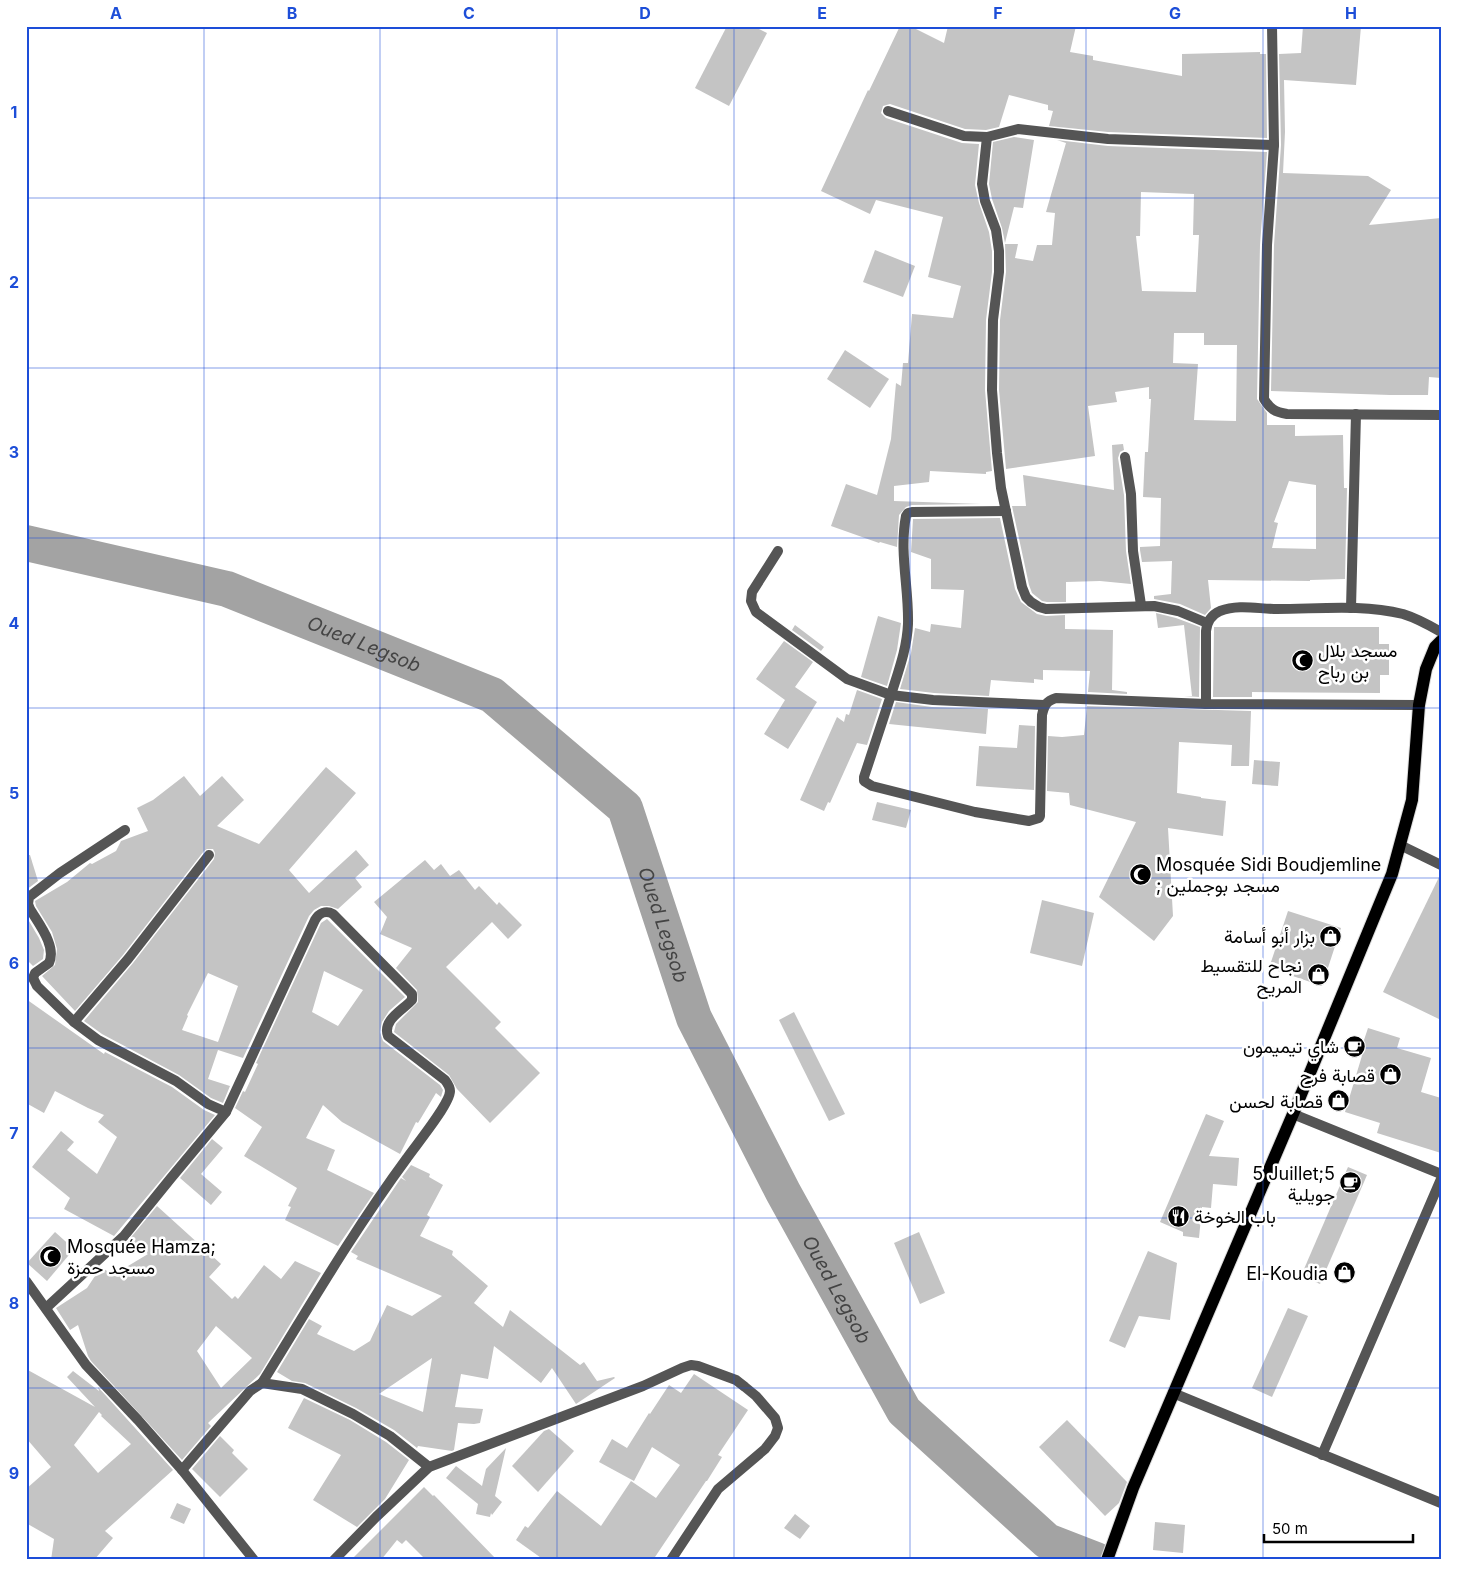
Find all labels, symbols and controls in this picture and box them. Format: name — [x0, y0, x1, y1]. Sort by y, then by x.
text: A — [110, 3, 122, 23]
text: B — [287, 3, 297, 23]
text: C — [463, 3, 475, 23]
text: D — [639, 3, 651, 23]
text: E — [817, 3, 827, 23]
text: F — [993, 3, 1003, 23]
text: G — [1169, 3, 1181, 23]
text: H — [1345, 3, 1357, 23]
text: 1 — [11, 102, 17, 122]
text: 2 — [9, 272, 19, 292]
text: 3 — [9, 442, 19, 462]
water label: Oued Legsob — [304, 611, 424, 677]
text: 4 — [9, 613, 20, 633]
place label: مسجد بلال بن رباح — [1318, 640, 1397, 684]
mosque icon: مسجد بلال بن رباح — [1290, 648, 1314, 672]
text: 5 — [9, 783, 19, 803]
place label: Mosquée Sidi Boudjemline ; مسجد بوجملين — [1156, 854, 1381, 897]
mosque icon: Mosquée Sidi Boudjemline ; مسجد بوجملين — [1128, 862, 1152, 886]
water label: Oued Legsob — [634, 864, 693, 985]
shop icon: بزار أبو أسامة — [1319, 924, 1343, 948]
place label: بزار أبو أسامة — [1224, 926, 1315, 948]
text: 6 — [9, 953, 19, 973]
place label: نجاح للتقسيط المريح — [1201, 955, 1302, 999]
shop icon: نجاح للتقسيط المريح — [1306, 963, 1330, 987]
cafe icon: شاي تيميمون — [1343, 1034, 1367, 1058]
place label: شاي تيميمون — [1243, 1036, 1339, 1062]
shop icon: قصابة فرح — [1379, 1063, 1403, 1087]
place label: قصابة فرح — [1300, 1065, 1375, 1088]
shop icon: قصابة لحسن — [1327, 1089, 1351, 1113]
place label: قصابة لحسن — [1229, 1091, 1323, 1113]
text: 7 — [9, 1123, 19, 1143]
place label: 5 Juillet;5 جويلية — [1252, 1163, 1335, 1206]
cafe icon: 5 Juillet;5 جويلية — [1339, 1171, 1363, 1195]
restaurant icon: باب الخوخة — [1166, 1204, 1190, 1228]
place label: باب الخوخة — [1194, 1206, 1276, 1228]
water label: Oued Legsob — [798, 1231, 876, 1348]
place label: Mosquée Hamza; مسجد حمزة — [67, 1236, 216, 1279]
mosque icon: Mosquée Hamza; مسجد حمزة — [39, 1244, 63, 1268]
shop icon: El-Koudia — [1332, 1261, 1356, 1285]
place label: El-Koudia — [1246, 1263, 1328, 1284]
text: 8 — [9, 1293, 19, 1313]
text: 9 — [9, 1463, 19, 1483]
scale bar — [1264, 1511, 1413, 1543]
text: 50 m — [1272, 1519, 1308, 1538]

